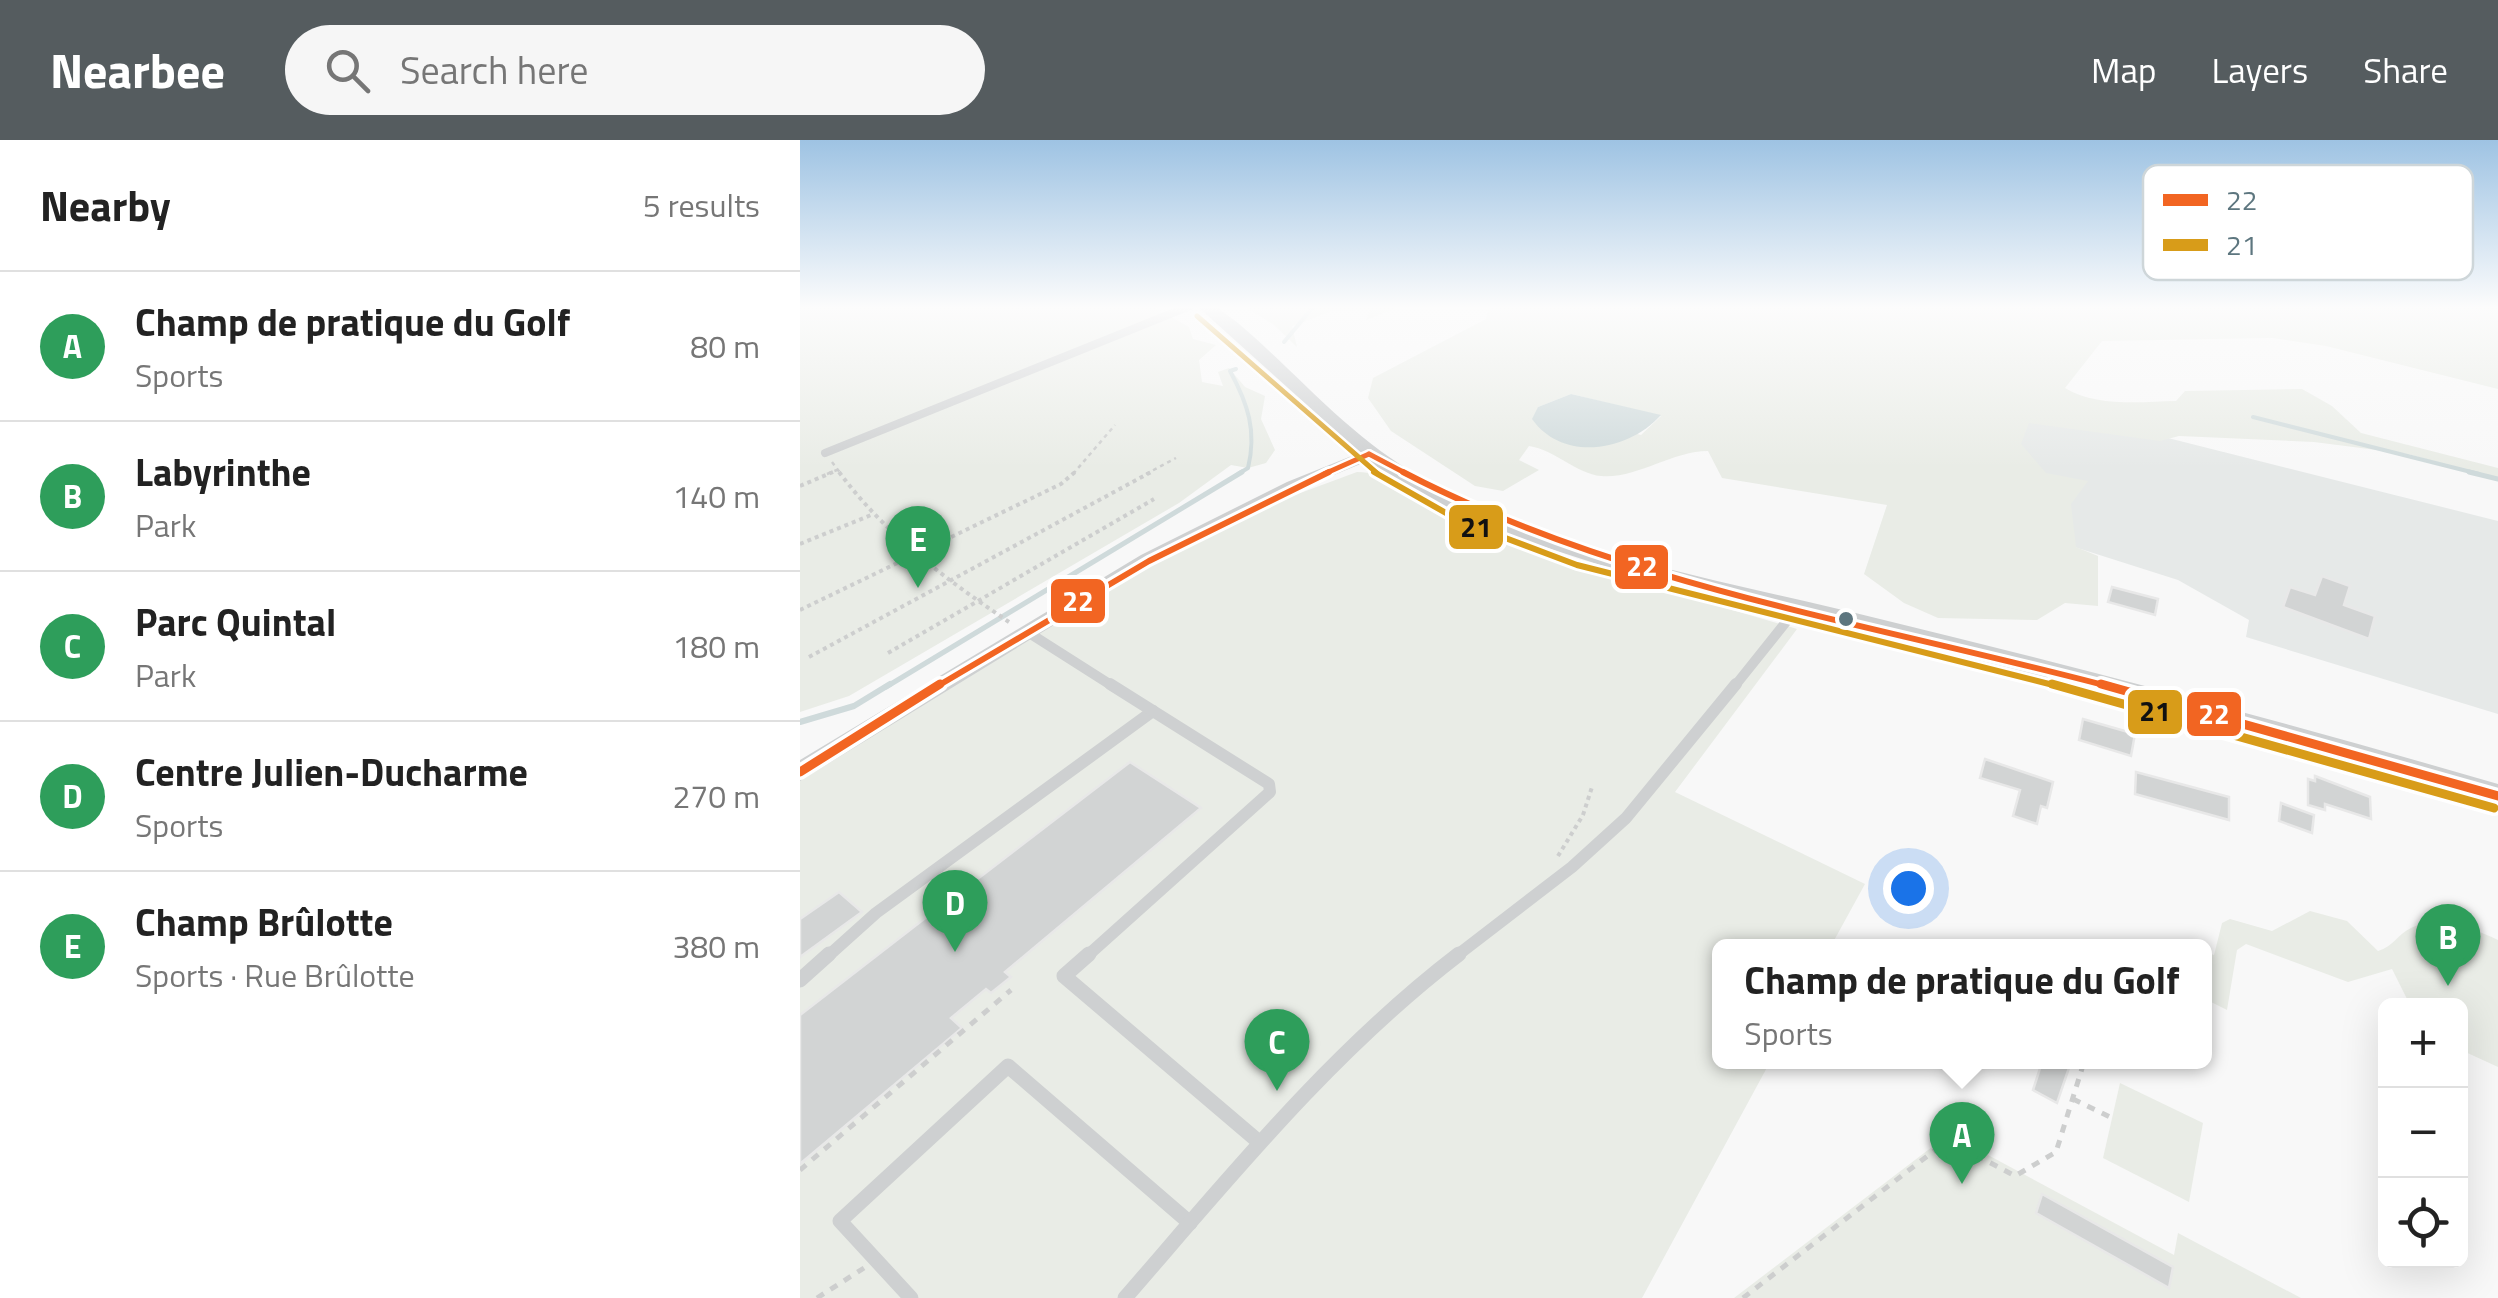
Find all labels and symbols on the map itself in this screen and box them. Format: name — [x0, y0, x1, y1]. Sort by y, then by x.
legend — [2143, 165, 2473, 280]
text: 22 — [2226, 178, 2257, 221]
text: 21 — [2226, 223, 2257, 266]
line badge: 21 — [1447, 503, 1505, 551]
text: 21 — [1460, 505, 1492, 548]
pin: E — [886, 506, 950, 588]
line badge: 22 — [1613, 543, 1670, 591]
text: 22 — [1626, 544, 1658, 587]
line badge: 22 — [1049, 577, 1107, 625]
text: 22 — [1062, 579, 1094, 622]
unlabelled marker — [1836, 609, 1856, 629]
line badge: 21 — [2126, 688, 2184, 736]
text: 21 — [2139, 689, 2171, 732]
line badge: 22 — [2185, 690, 2243, 738]
text: 22 — [2198, 692, 2230, 735]
your location — [1883, 863, 1934, 914]
pin: D — [922, 870, 988, 952]
pin: B — [2416, 904, 2480, 986]
pin: C — [1244, 1008, 1310, 1091]
pin: A — [1930, 1102, 1994, 1184]

